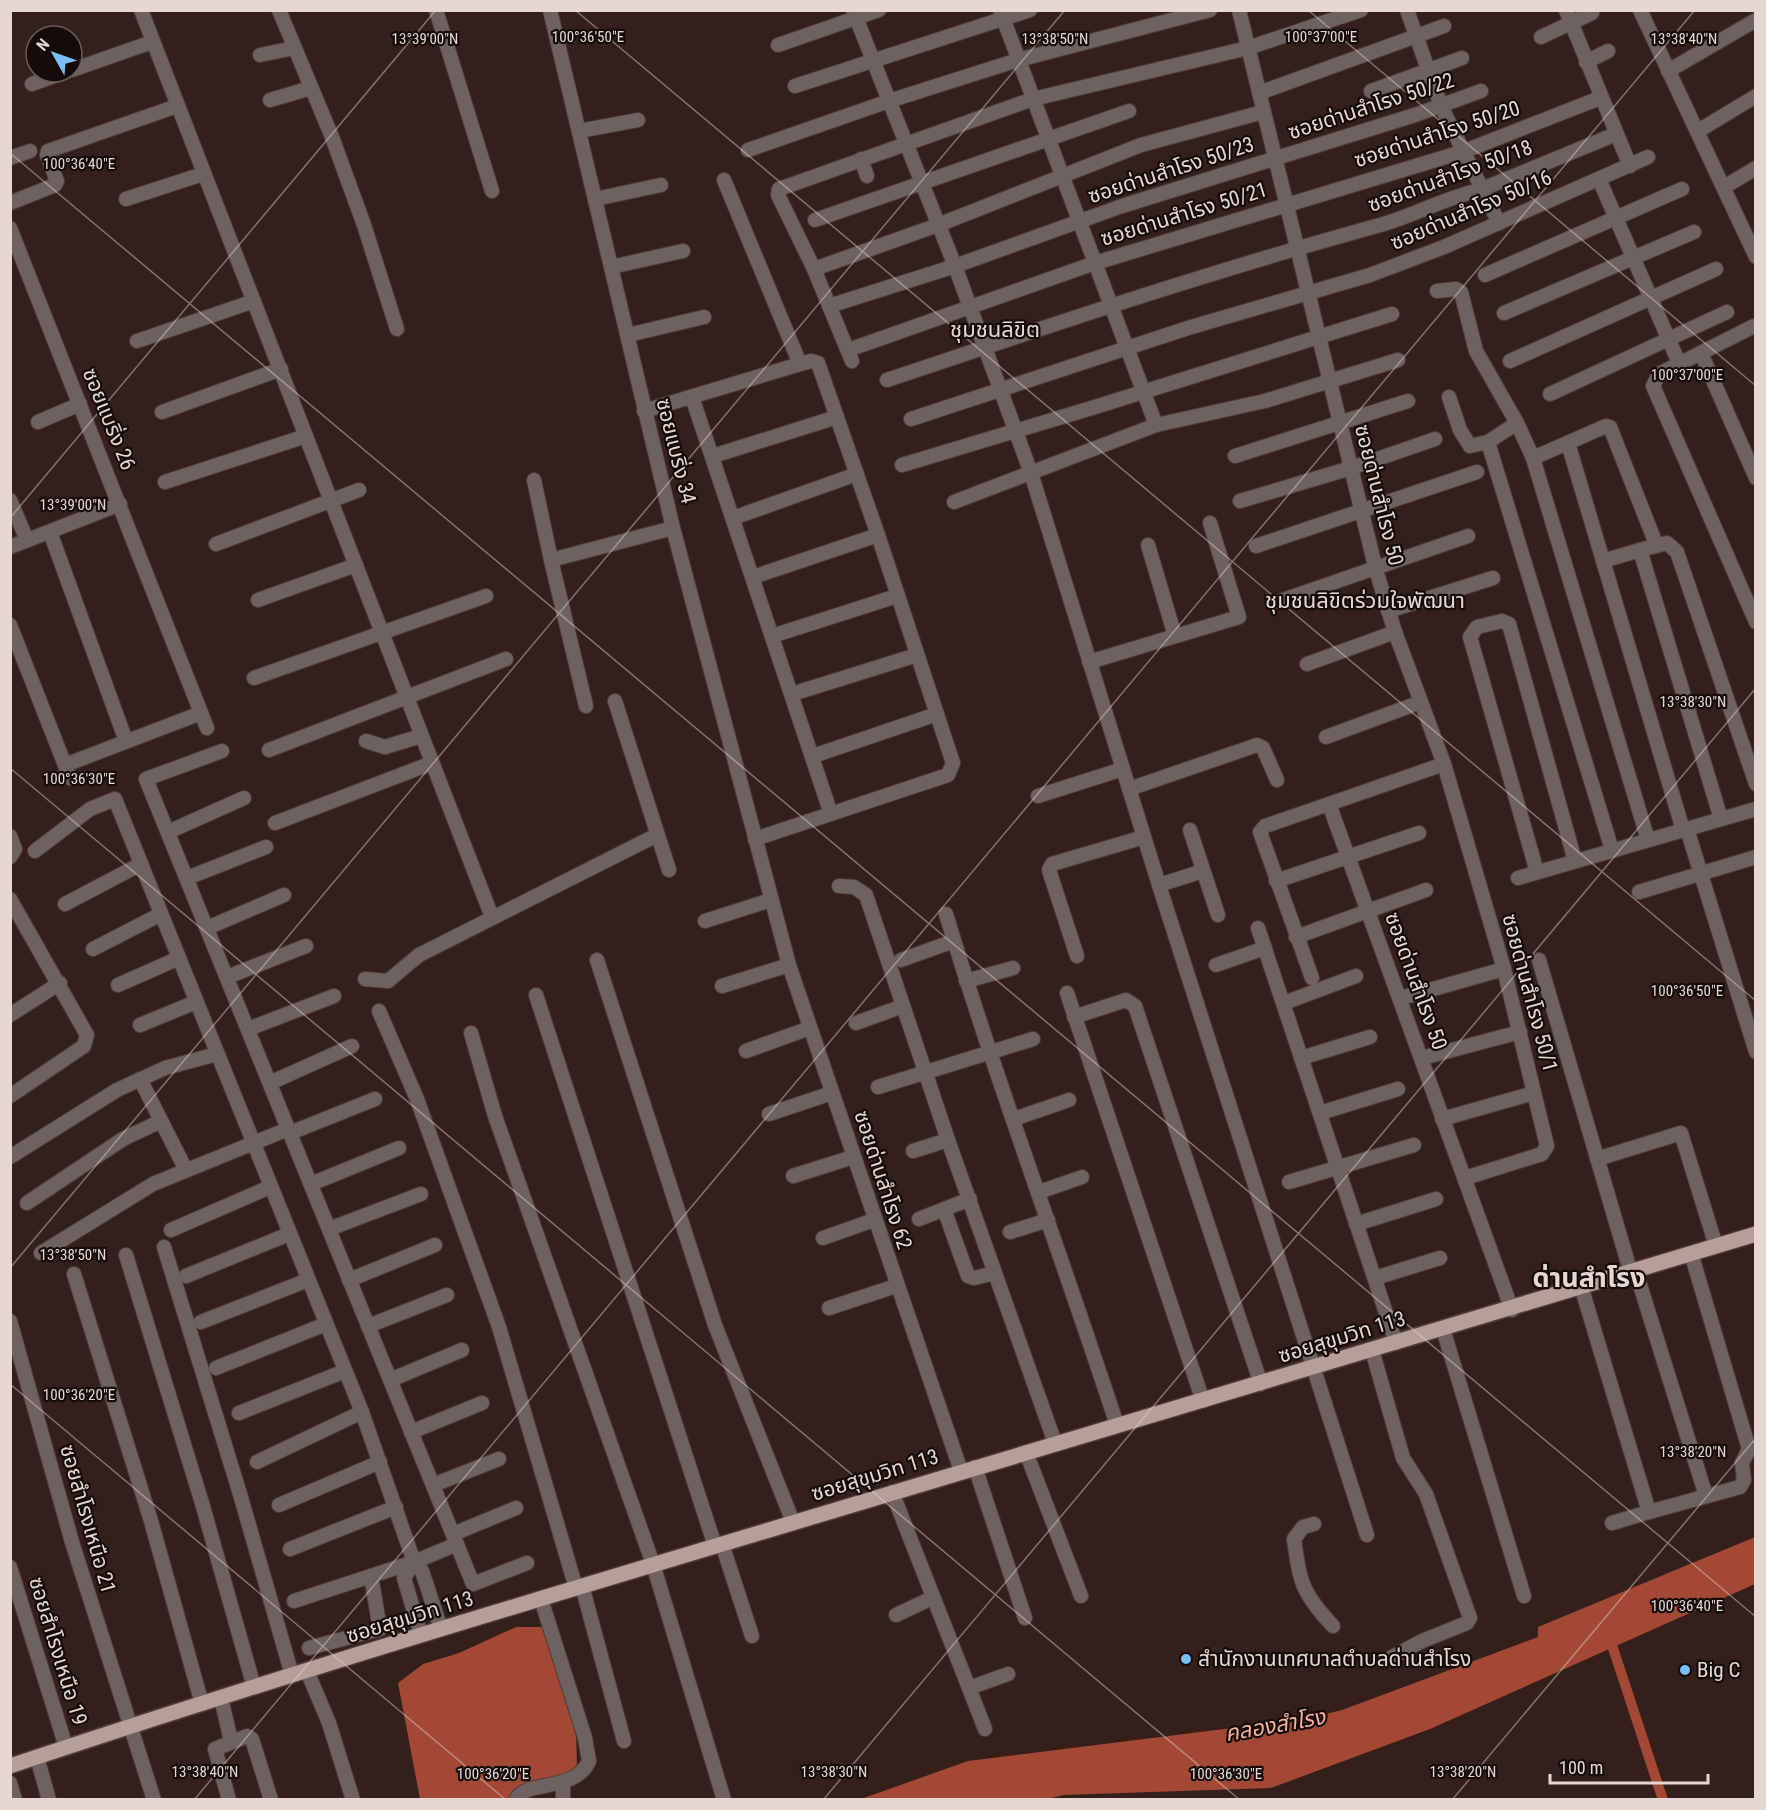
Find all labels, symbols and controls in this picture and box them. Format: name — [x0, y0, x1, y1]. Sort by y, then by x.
north arrow — [24, 24, 84, 84]
text: 100°36'50"E — [552, 28, 624, 46]
text: 100°37'00"E — [1285, 28, 1357, 46]
text: 13°39'00"N — [392, 30, 458, 48]
text: 13°38'50"N — [1022, 30, 1088, 48]
text: 13°38'40"N — [1651, 30, 1717, 48]
text: N — [32, 35, 53, 55]
street label: ซอยด่านสำโรง 50/22 — [1285, 68, 1457, 144]
street label: ซอยด่านสำโรง 50/20 — [1351, 96, 1523, 172]
street label: ซอยด่านสำโรง 50/23 — [1085, 132, 1257, 208]
street label: ซอยด่านสำโรง 50/18 — [1365, 135, 1535, 217]
text: 100°36'40"E — [43, 155, 115, 173]
street label: ซอยด่านสำโรง 50/16 — [1387, 165, 1555, 255]
street label: ซอยด่านสำโรง 50/21 — [1098, 177, 1270, 251]
district label: ชุมชนลิขิต — [950, 317, 1040, 343]
street label: ซอยแบริ่ง 26 — [78, 364, 142, 473]
text: 100°37'00"E — [1651, 366, 1723, 384]
street label: ซอยแบริ่ง 34 — [651, 395, 702, 506]
street label: ซอยด่านสำโรง 50 — [1350, 422, 1408, 568]
text: 13°39'00"N — [40, 496, 106, 514]
district label: ชุมชนลิขิตร่วมใจพัฒนา — [1265, 588, 1465, 614]
text: 13°38'30"N — [1660, 693, 1726, 711]
text: 100°36'30"E — [43, 770, 115, 788]
street label: ซอยด่านสำโรง 50 — [1380, 909, 1452, 1053]
street label: ซอยด่านสำโรง 50/1 — [1497, 911, 1563, 1075]
text: 100°36'50"E — [1651, 982, 1723, 1000]
street label: ซอยด่านสำโรง 62 — [849, 1108, 917, 1252]
text: 13°38'50"N — [40, 1246, 106, 1264]
district label: ด่านสำโรง — [1532, 1262, 1646, 1294]
street label: ซอยสุขุมวิท 113 — [1276, 1306, 1409, 1369]
text: 100°36'20"E — [43, 1386, 115, 1404]
street label: ซอยสำโรงเหนือ 21 — [55, 1442, 121, 1596]
text: 13°38'20"N — [1660, 1443, 1726, 1461]
street label: ซอยสุขุมวิท 113 — [809, 1444, 942, 1507]
street label: ซอยสำโรงเหนือ 19 — [24, 1574, 92, 1728]
street label: ซอยสุขุมวิท 113 — [344, 1586, 477, 1649]
text: 100°36'40"E — [1651, 1597, 1723, 1615]
place label: สำนักงานเทศบาลตำบลด่านสำโรง — [1198, 1647, 1471, 1671]
marker: สำนักงานเทศบาลตำบลด่านสำโรง — [1179, 1652, 1193, 1666]
place label: Big C — [1697, 1658, 1740, 1682]
marker: Big C — [1678, 1663, 1692, 1677]
water label: คลองสำโรง — [1223, 1704, 1328, 1746]
scale bar — [1550, 1747, 1708, 1785]
text: 100 m — [1559, 1757, 1603, 1778]
text: 13°38'40"N — [172, 1763, 238, 1781]
text: 13°38'30"N — [801, 1763, 867, 1781]
text: 13°38'20"N — [1430, 1763, 1496, 1781]
text: 100°36'20"E — [457, 1765, 529, 1783]
text: 100°36'30"E — [1190, 1765, 1262, 1783]

